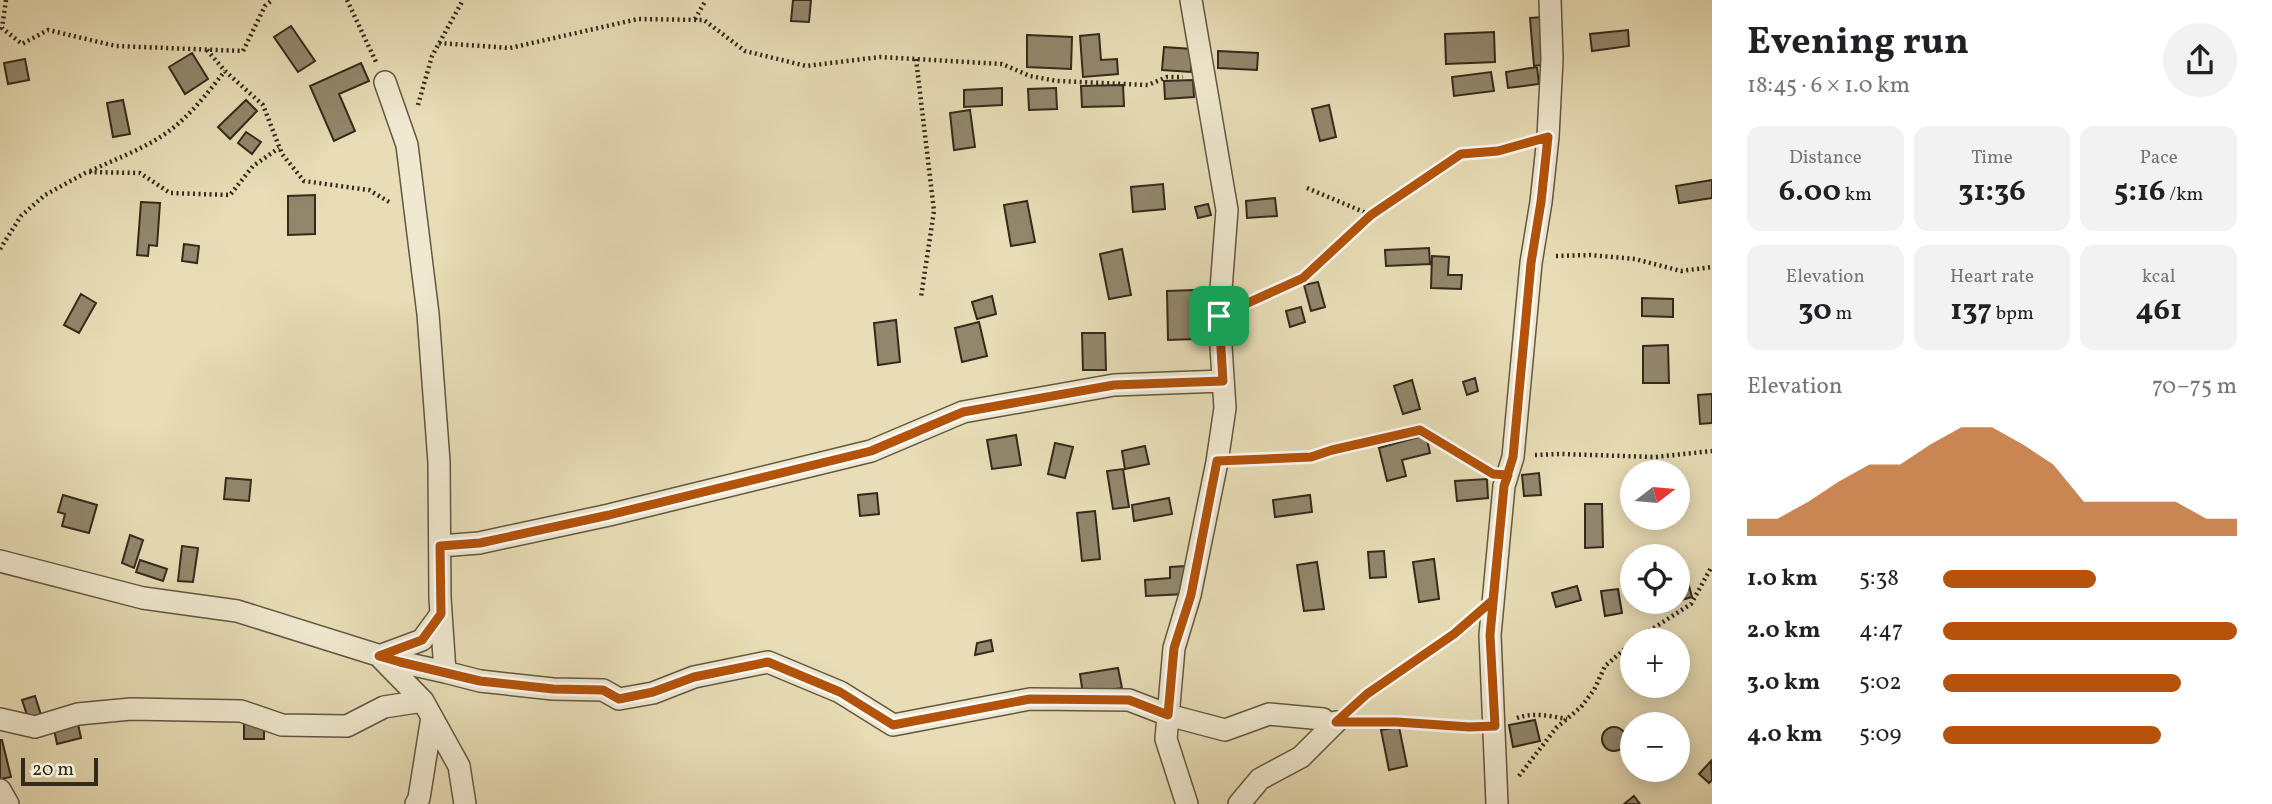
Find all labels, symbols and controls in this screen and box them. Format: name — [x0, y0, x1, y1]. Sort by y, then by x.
text: Evening run — [1747, 17, 1969, 70]
button: share — [2163, 23, 2237, 97]
text: 18:45 · 6 × 1.0 km — [1747, 70, 1910, 102]
text: Distance — [1789, 145, 1862, 171]
text: Time — [1971, 145, 2013, 171]
text: Pace — [2140, 145, 2178, 171]
text: 6.00 — [1779, 171, 1841, 213]
text: 31:36 — [1958, 171, 2026, 213]
text: 5:16 — [2114, 171, 2165, 213]
text: km — [1841, 182, 1872, 208]
text: /km — [2165, 182, 2203, 208]
text: Elevation — [1786, 264, 1865, 290]
text: Heart rate — [1950, 264, 2034, 290]
text: kcal — [2142, 264, 2176, 290]
pin — [1189, 286, 1249, 346]
text: 30 — [1798, 290, 1832, 332]
text: 137 — [1950, 290, 1992, 332]
text: 461 — [2135, 290, 2182, 332]
icon: arrive — [1200, 297, 1238, 335]
text: m — [1832, 301, 1852, 327]
text: bpm — [1992, 301, 2034, 327]
text: Elevation — [1747, 371, 1843, 403]
text: 70–75 m — [2152, 371, 2237, 403]
north arrow — [1620, 460, 1690, 530]
map controls — [1620, 460, 1690, 782]
button: locate — [1620, 544, 1690, 614]
text: 1.0 km — [1747, 563, 1818, 595]
text: 5:38 — [1859, 563, 1899, 595]
text: 2.0 km — [1747, 615, 1820, 647]
text: 4:47 — [1859, 615, 1903, 647]
button: + — [1620, 628, 1690, 698]
text: 3.0 km — [1747, 667, 1820, 699]
text: 5:02 — [1859, 667, 1902, 699]
button: − — [1620, 712, 1690, 782]
text: 4.0 km — [1747, 719, 1822, 751]
text: 5:09 — [1859, 719, 1901, 751]
scale bar — [21, 755, 98, 787]
text: 20 m — [32, 757, 74, 783]

